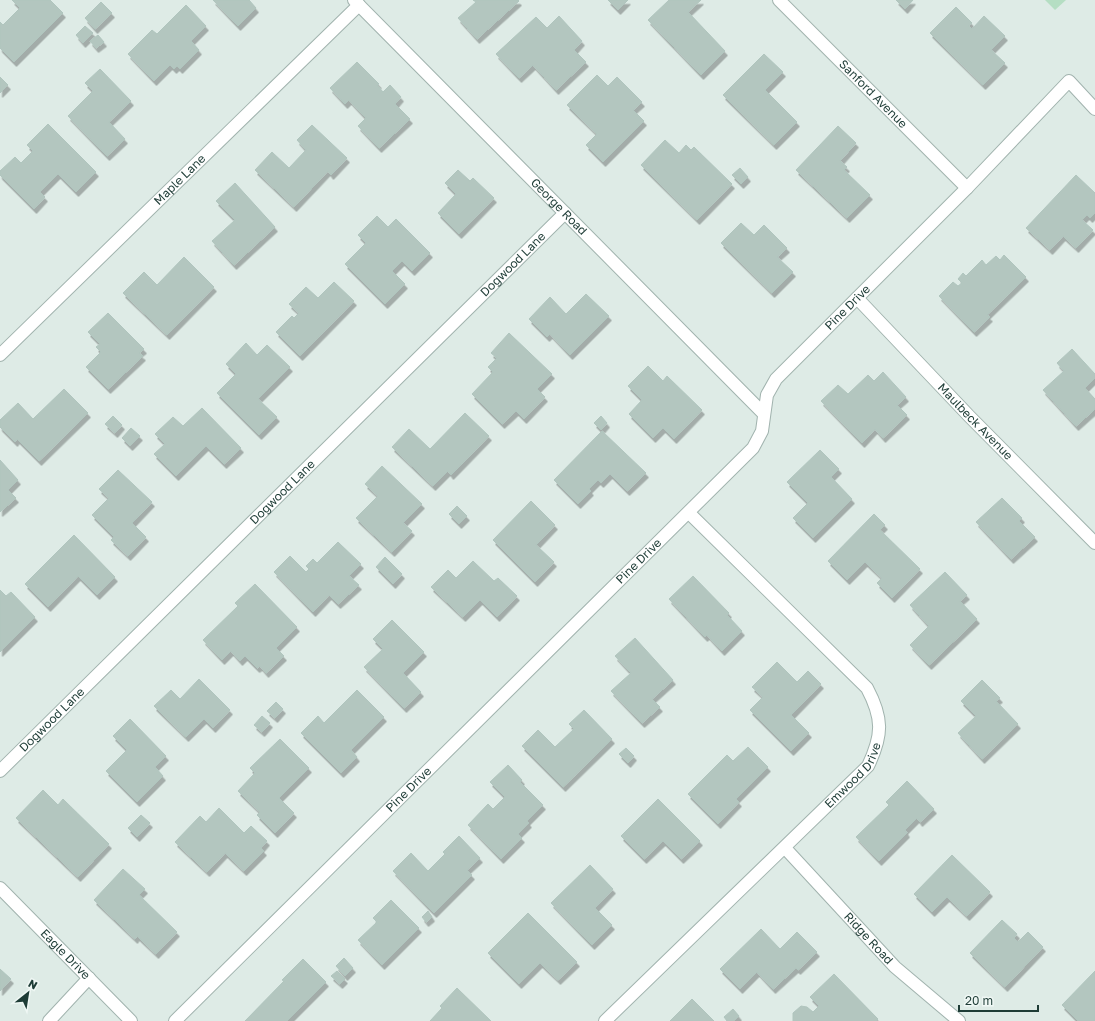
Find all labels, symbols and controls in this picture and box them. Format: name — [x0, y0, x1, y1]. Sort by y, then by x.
street label: Sanford Avenue — [836, 56, 911, 131]
street label: Maple Lane — [150, 151, 208, 208]
street label: George Road — [528, 175, 590, 238]
street label: Dogwood Lane — [477, 229, 548, 299]
street label: Pine Drive — [821, 281, 873, 333]
street label: Maulbeck Avenue — [935, 380, 1016, 463]
street label: Dogwood Lane — [246, 456, 318, 527]
street label: Pine Drive — [612, 535, 664, 587]
street label: Dogwood Lane — [16, 684, 87, 755]
street label: Emwood Drive — [821, 741, 884, 811]
street label: Pine Drive — [382, 763, 434, 815]
street label: Ridge Road — [841, 909, 897, 967]
street label: Eagle Drive — [38, 926, 94, 982]
north arrow — [8, 973, 48, 1013]
text: N — [26, 976, 40, 992]
scale bar — [959, 987, 1038, 1013]
text: 20 m — [965, 993, 993, 1008]

